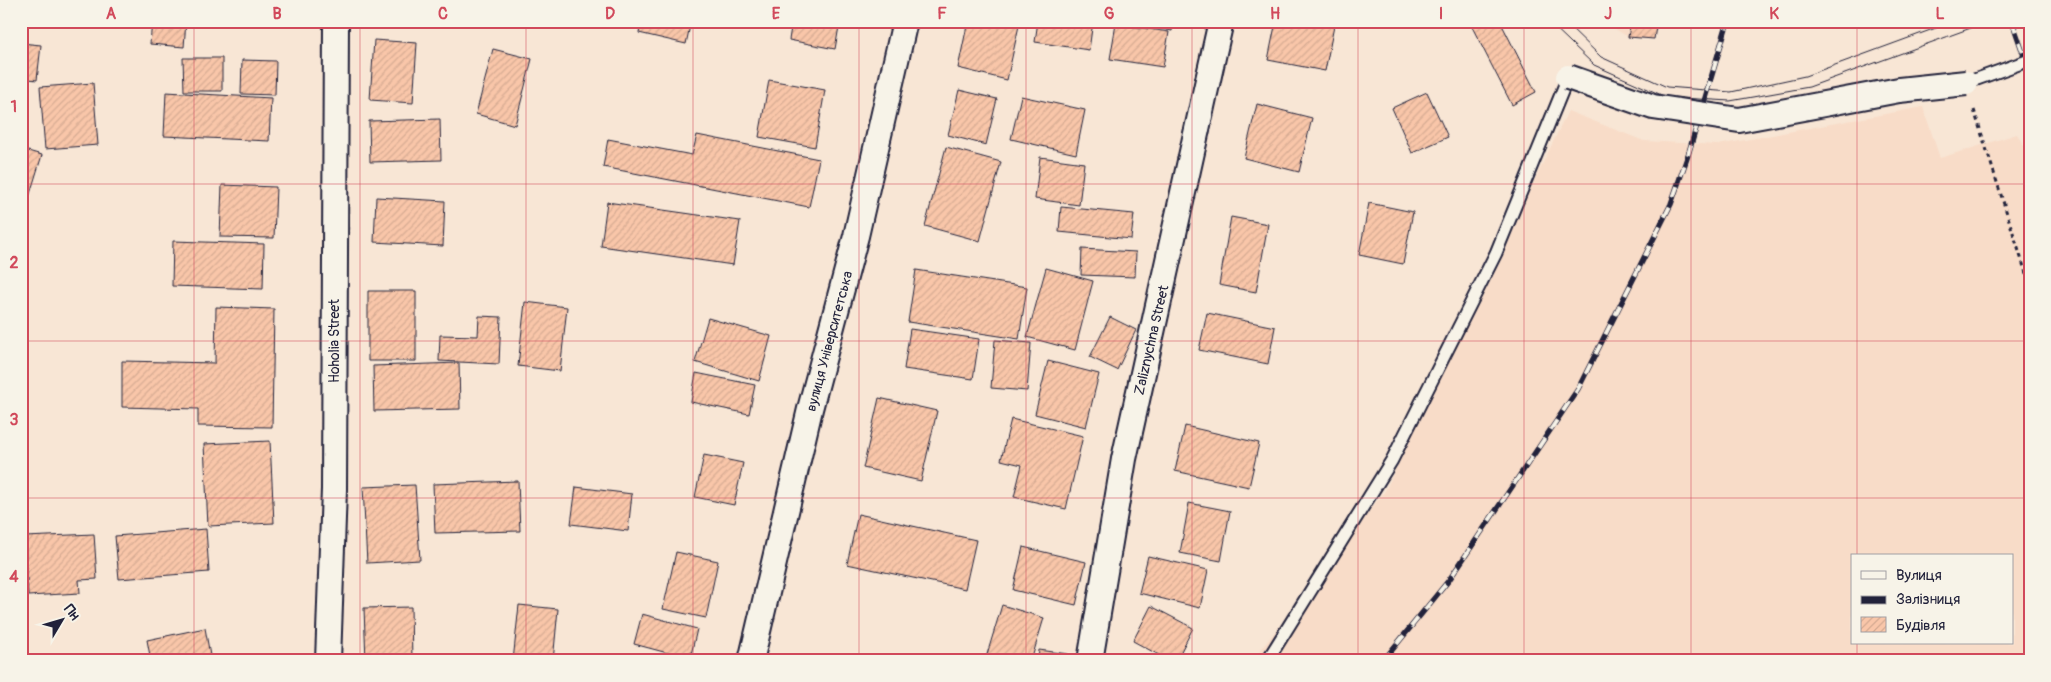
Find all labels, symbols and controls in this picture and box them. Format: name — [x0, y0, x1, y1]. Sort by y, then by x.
text: A — [106, 4, 117, 24]
text: B — [272, 4, 282, 24]
text: C — [438, 4, 448, 24]
text: D — [605, 4, 615, 24]
text: E — [772, 4, 781, 24]
text: F — [937, 4, 947, 24]
text: G — [1104, 4, 1115, 24]
text: H — [1270, 4, 1280, 24]
text: I — [1439, 4, 1443, 24]
text: J — [1604, 4, 1612, 24]
text: K — [1769, 4, 1779, 24]
text: L — [1935, 4, 1945, 24]
text: 1 — [11, 97, 17, 117]
text: 2 — [10, 253, 19, 273]
street label: вулиця Університетська — [803, 269, 856, 413]
street label: Zaliznychna Street — [1131, 283, 1172, 397]
street label: Hoholia Street — [326, 299, 343, 383]
text: 3 — [10, 410, 19, 430]
legend — [1851, 554, 2014, 644]
text: Вулиця — [1896, 566, 1942, 585]
text: 4 — [9, 567, 19, 587]
text: Залізниця — [1896, 590, 1960, 609]
north arrow — [38, 594, 88, 644]
text: Пн — [60, 601, 83, 624]
text: Будівля — [1896, 616, 1945, 635]

